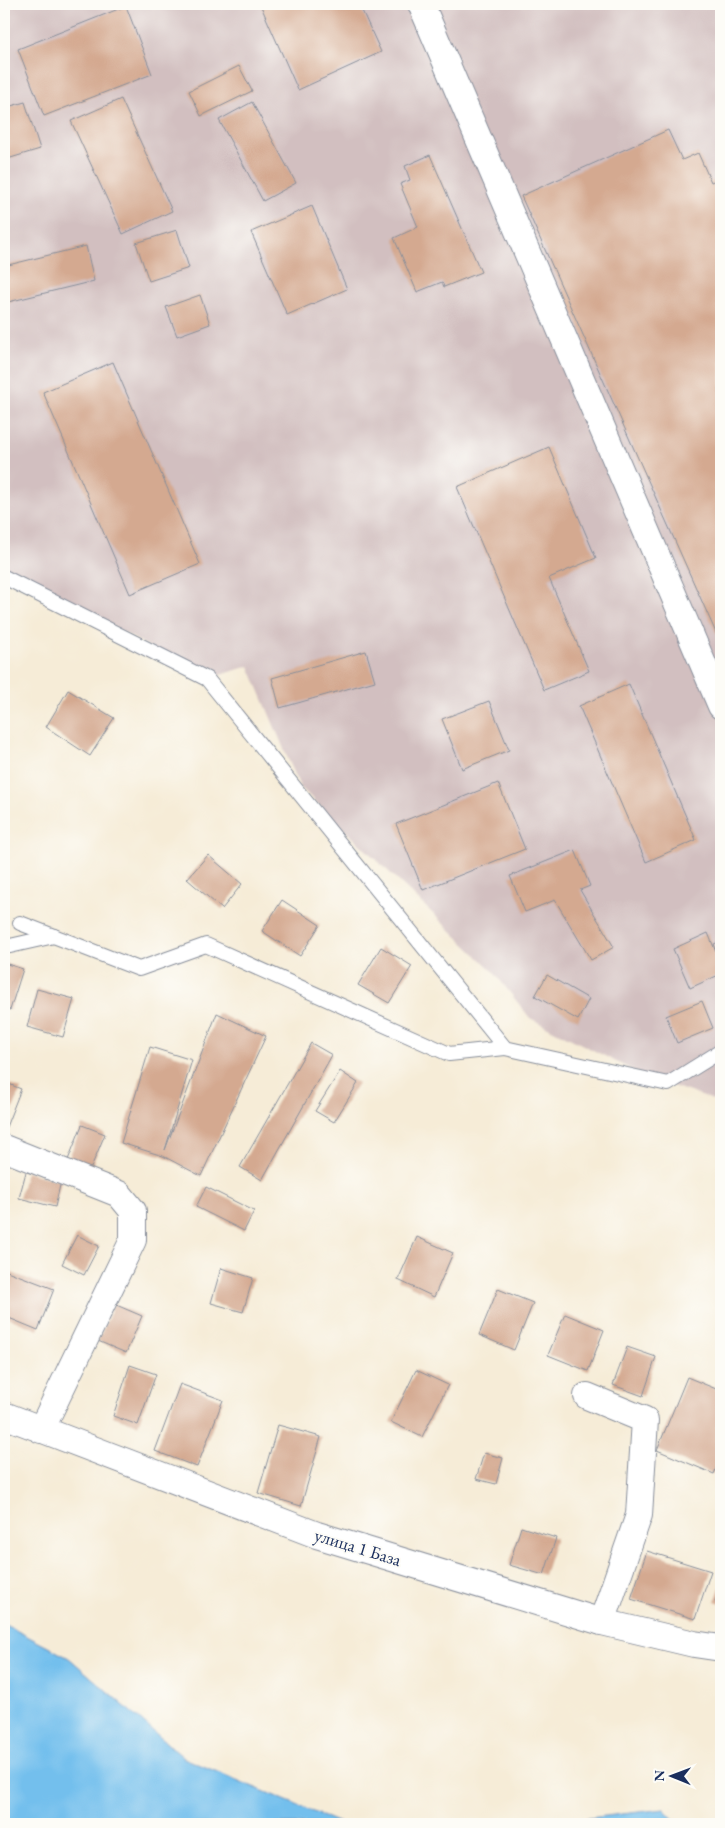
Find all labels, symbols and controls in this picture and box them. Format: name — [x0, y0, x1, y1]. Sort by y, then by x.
street label: улица 1 База — [312, 1523, 405, 1571]
north arrow — [648, 1750, 698, 1800]
text: N — [650, 1769, 668, 1782]

